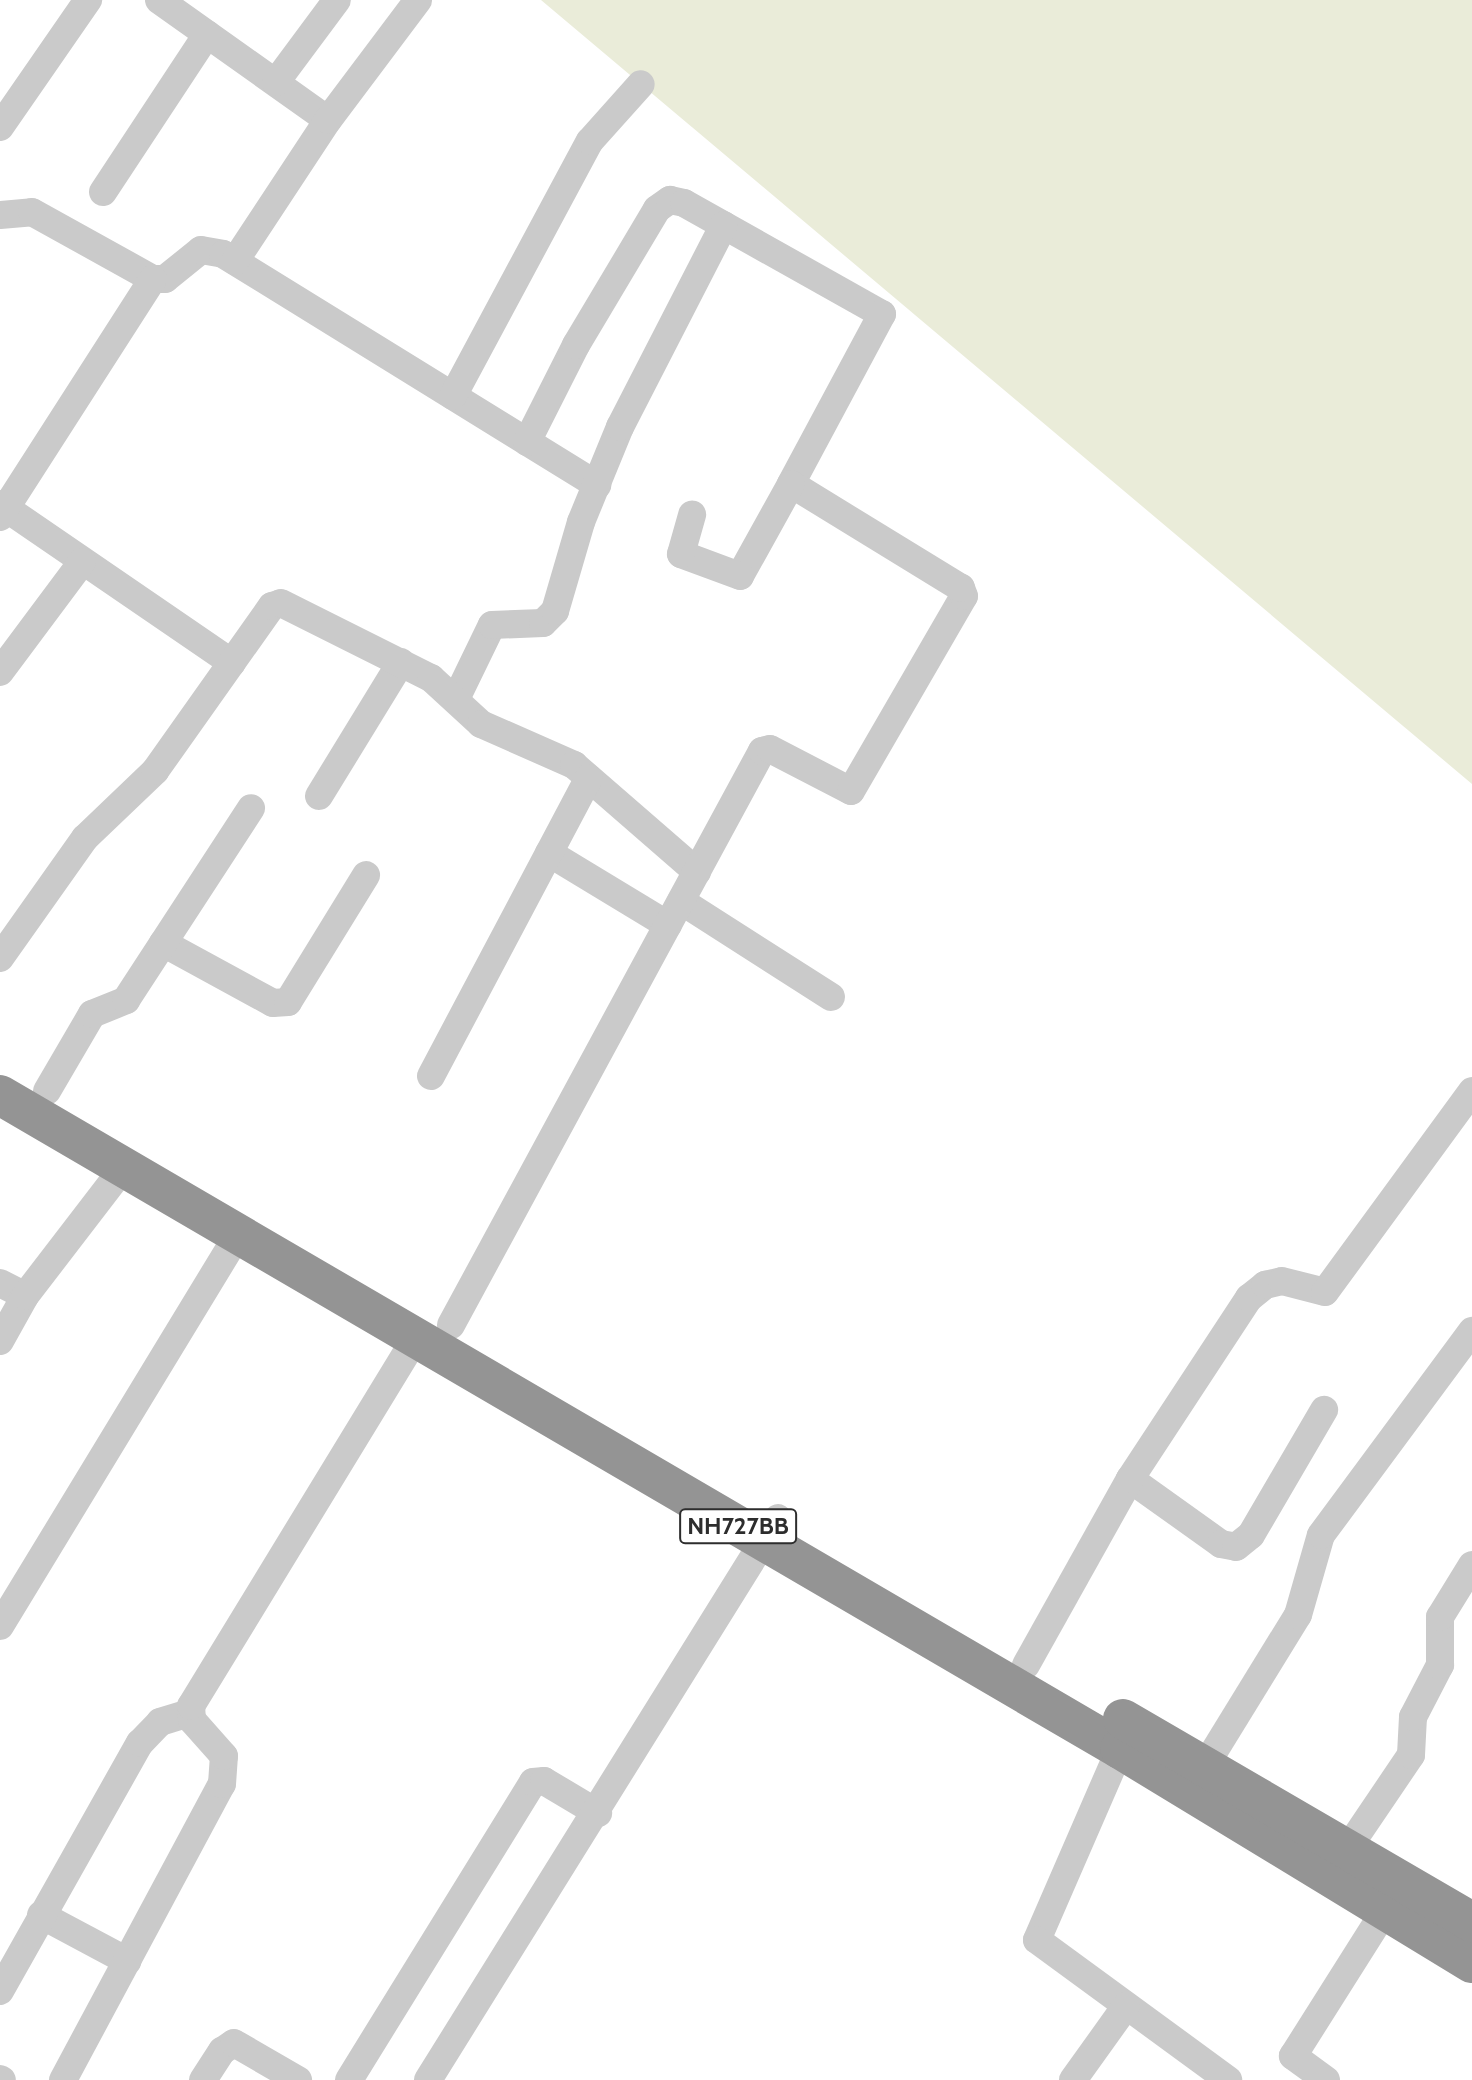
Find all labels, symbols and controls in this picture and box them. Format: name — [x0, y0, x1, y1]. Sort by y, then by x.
road number: NH727BB — [678, 1506, 798, 1546]

